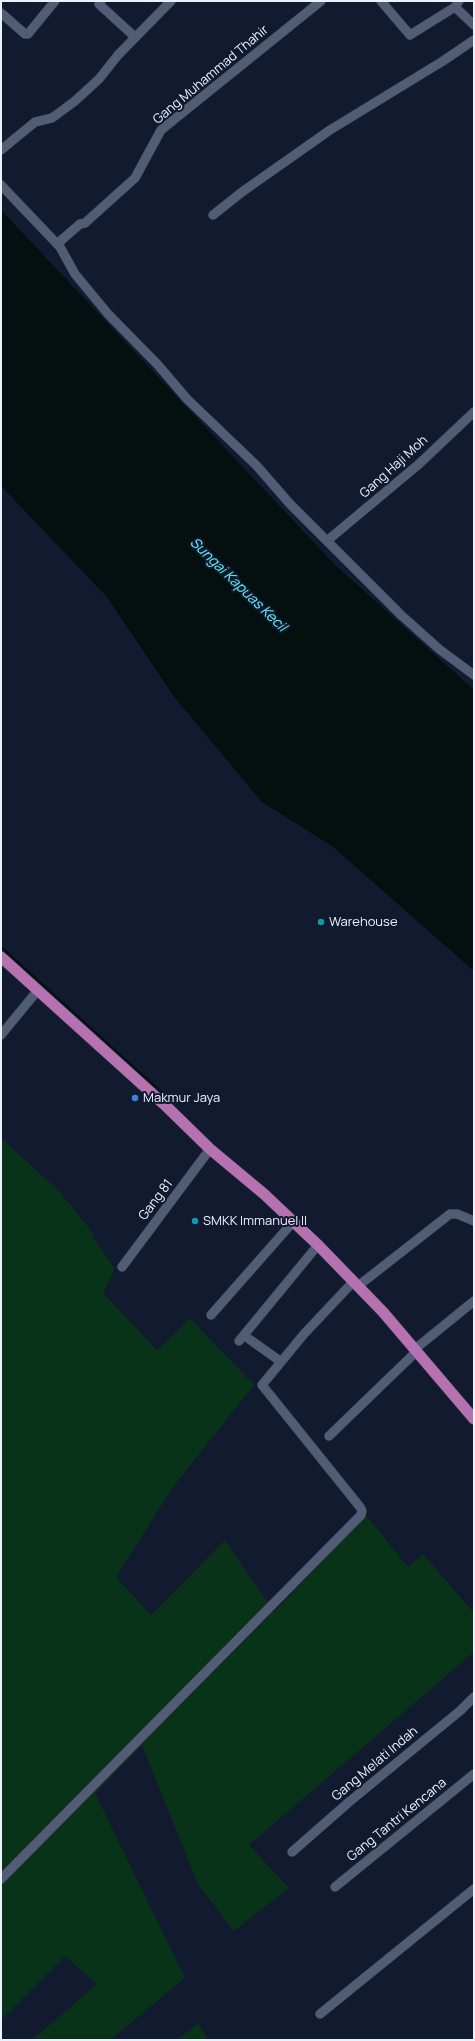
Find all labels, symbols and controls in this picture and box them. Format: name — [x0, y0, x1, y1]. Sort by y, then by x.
street label: Gang Muhammad Thahir — [150, 22, 272, 128]
street label: Gang Haji Moh — [357, 433, 431, 501]
water label: Sungai Kapuas Kecil — [186, 534, 290, 636]
place label: Warehouse — [329, 914, 398, 930]
marker: Warehouse — [316, 917, 326, 927]
place label: Makmur Jaya — [143, 1090, 220, 1106]
marker: Makmur Jaya — [130, 1093, 140, 1103]
street label: Gang 81 — [136, 1177, 176, 1223]
place label: SMKK Immanuel II — [203, 1213, 307, 1229]
marker: SMKK Immanuel II — [190, 1216, 200, 1226]
street label: Gang Melati Indah — [329, 1724, 421, 1804]
street label: Gang Tantri Kencana — [344, 1775, 450, 1865]

